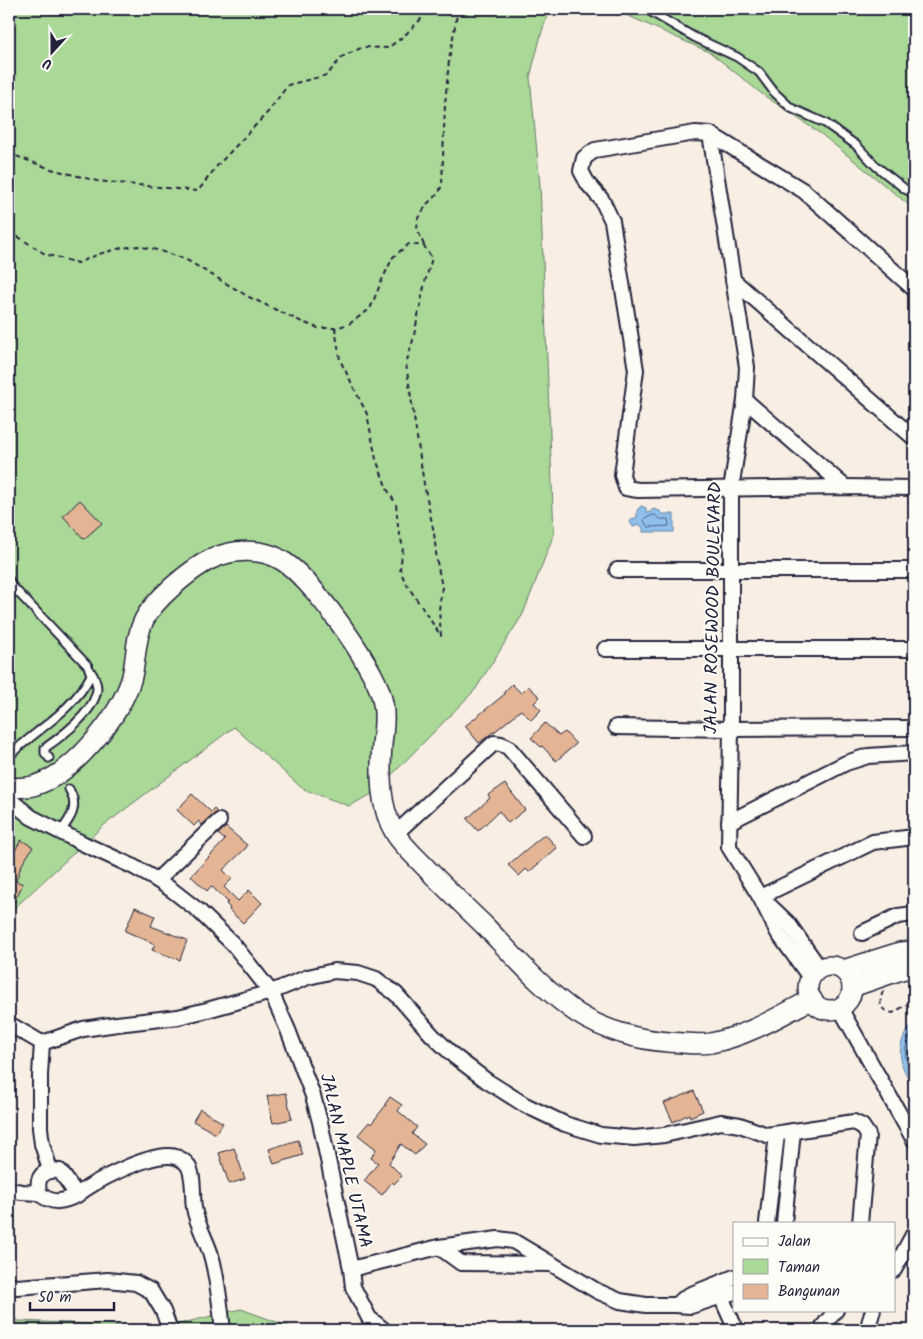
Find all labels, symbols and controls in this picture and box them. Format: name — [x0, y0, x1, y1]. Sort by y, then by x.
north arrow — [28, 28, 78, 78]
text: U — [39, 51, 56, 75]
street label: JALAN ROSEWOOD BOULEVARD — [697, 481, 731, 734]
street label: JALAN MAPLE UTAMA — [311, 1071, 379, 1251]
legend — [733, 1222, 896, 1312]
text: Jalan — [778, 1230, 811, 1254]
text: Taman — [778, 1256, 820, 1280]
scale bar — [30, 1279, 114, 1311]
text: Bangunan — [778, 1280, 840, 1304]
text: 50 m — [38, 1286, 72, 1310]

